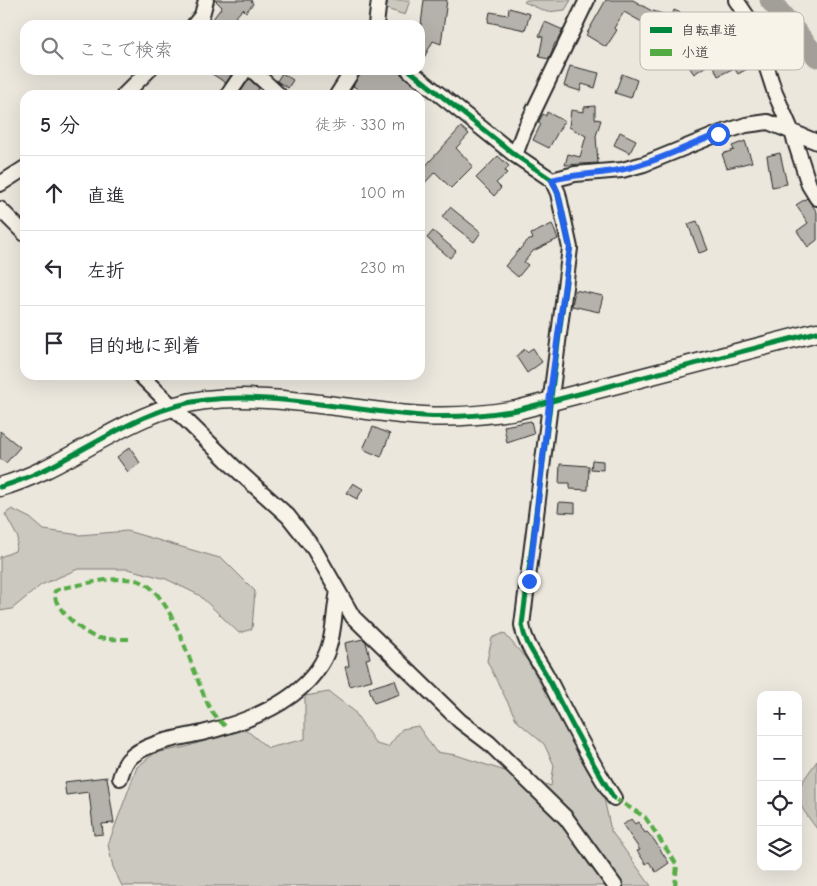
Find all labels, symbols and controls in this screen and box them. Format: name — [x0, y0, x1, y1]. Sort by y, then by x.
legend — [640, 12, 804, 70]
search box — [20, 20, 425, 75]
text: 自転車道 — [681, 22, 737, 39]
icon: search — [38, 34, 66, 62]
text: ここで検索 — [78, 39, 173, 61]
text: 小道 — [681, 44, 709, 61]
text: 5 分 — [40, 113, 80, 137]
text: 徒歩 · 330 m — [315, 116, 405, 134]
route start — [707, 123, 730, 146]
icon: ahead — [40, 179, 68, 207]
text: 100 m — [361, 184, 405, 202]
text: 直進 — [87, 185, 125, 207]
icon: left — [40, 254, 68, 282]
text: 230 m — [360, 259, 405, 277]
text: 左折 — [87, 260, 125, 282]
icon: arrive — [40, 329, 68, 357]
text: 目的地に到着 — [87, 335, 201, 357]
route end — [518, 570, 541, 593]
map controls — [757, 691, 802, 871]
button: + — [757, 691, 802, 736]
button: − — [757, 736, 802, 781]
button: locate — [757, 781, 802, 826]
button: layers — [757, 826, 802, 871]

